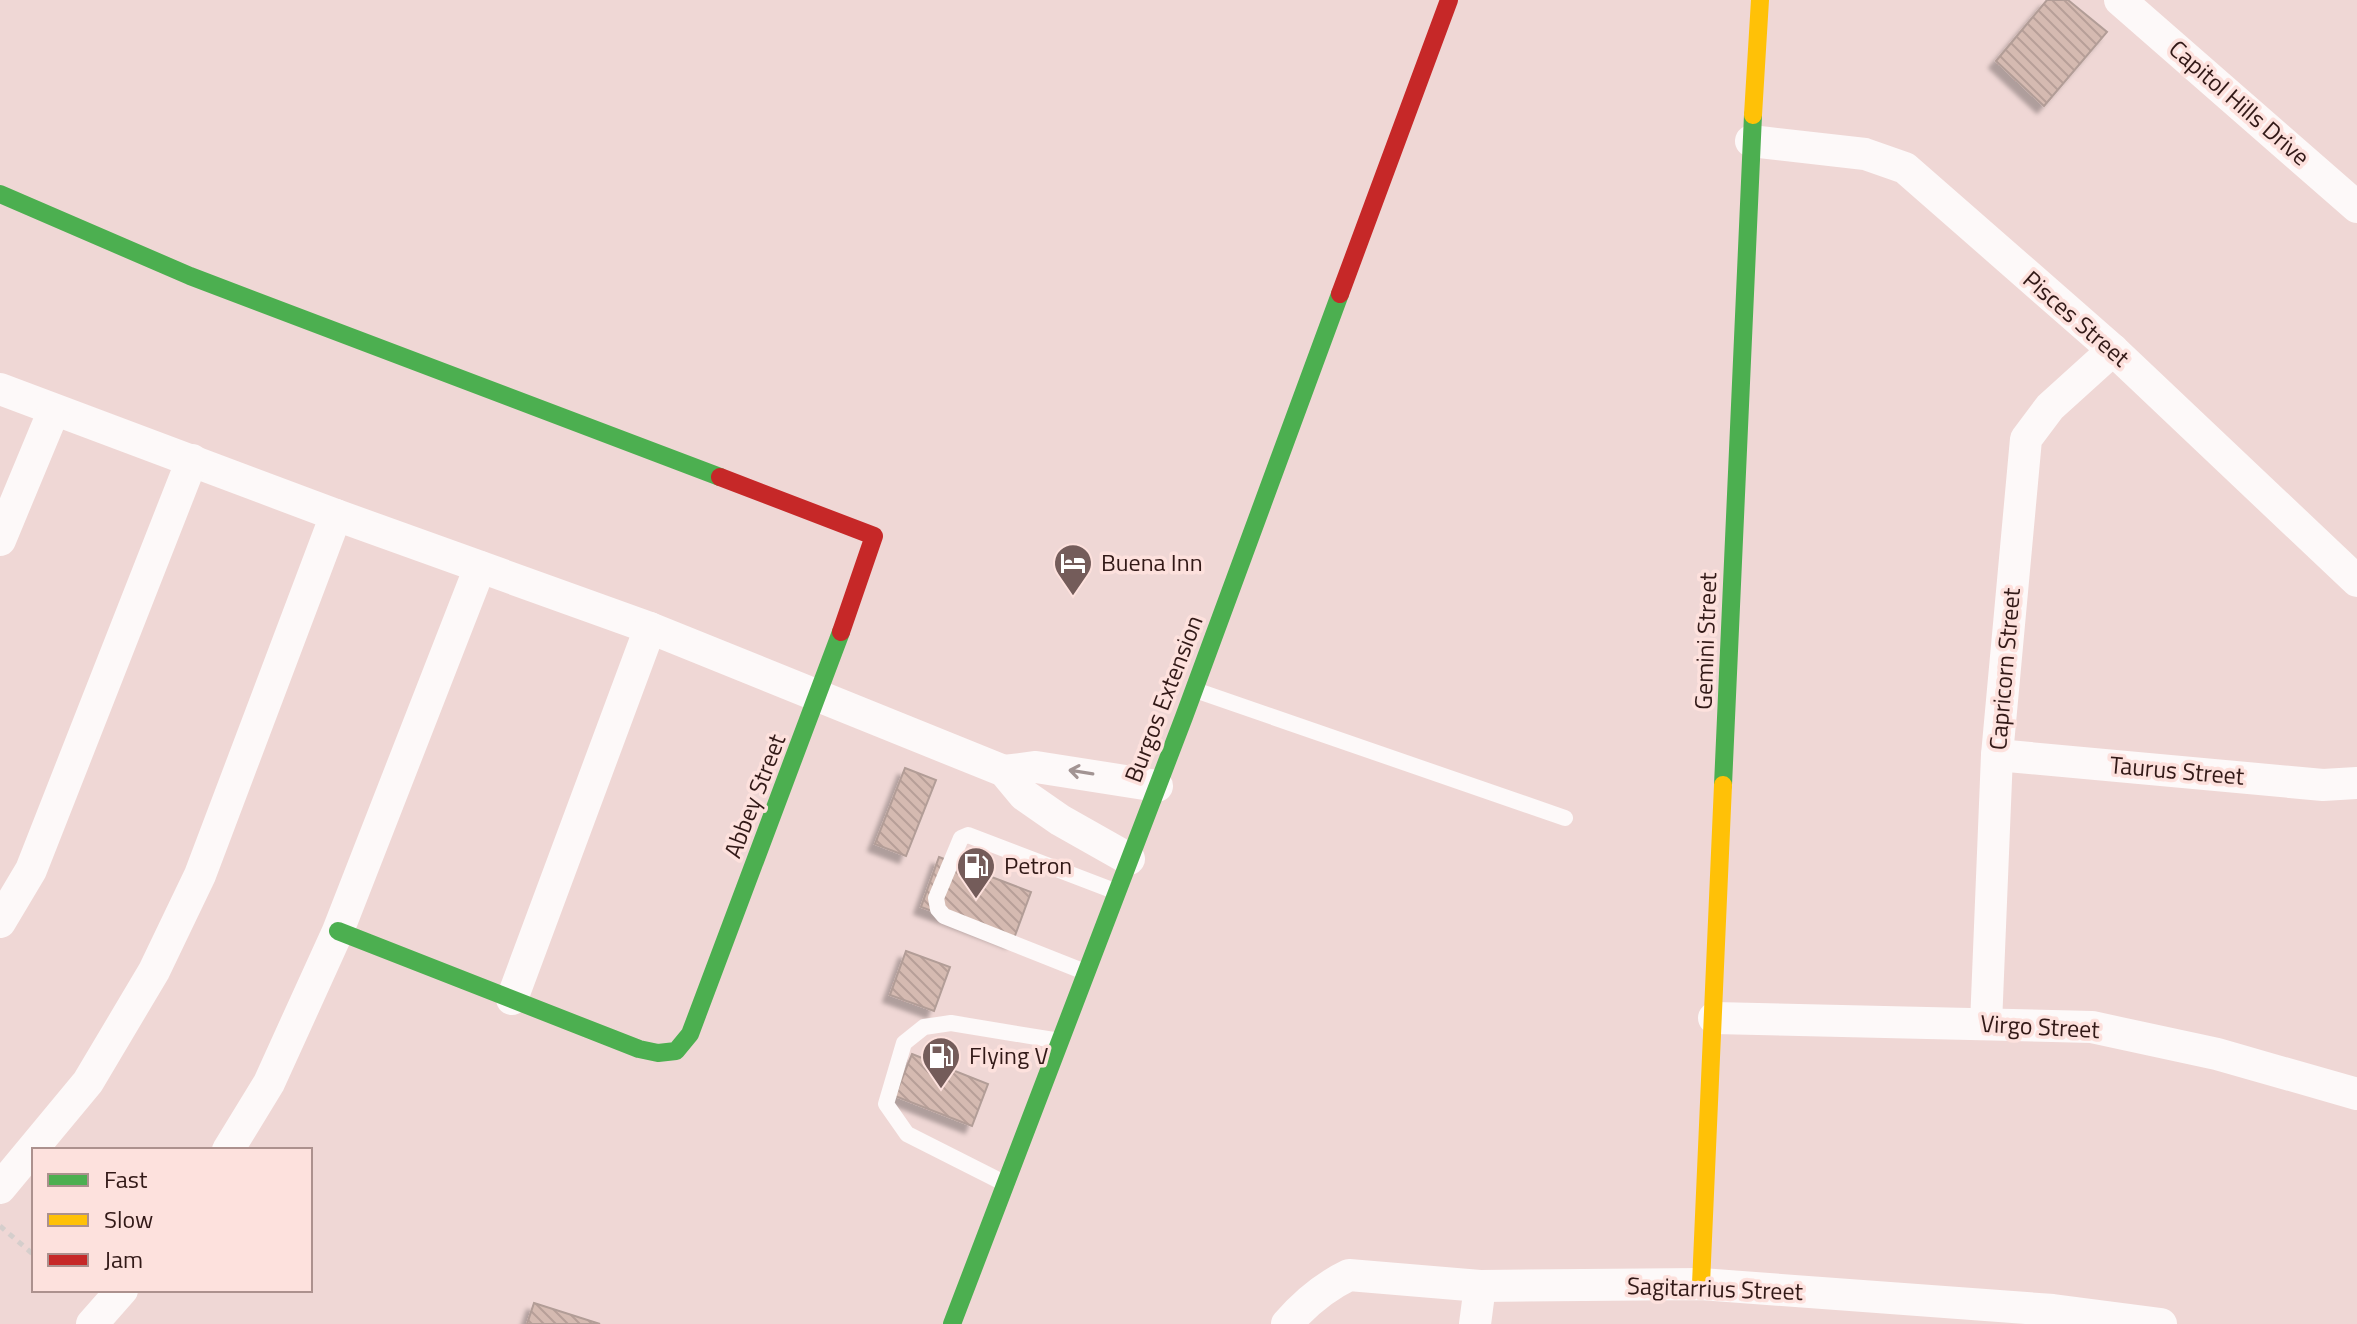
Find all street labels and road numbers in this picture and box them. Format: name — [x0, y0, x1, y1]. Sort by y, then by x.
street label: Capitol Hills Drive — [2161, 31, 2318, 174]
street label: Pisces Street — [2015, 262, 2138, 375]
street label: Gemini Street — [1685, 571, 1725, 710]
street label: Capricorn Street — [1979, 586, 2029, 751]
street label: Burgos Extension — [1115, 610, 1212, 788]
street label: Abbey Street — [714, 728, 794, 863]
street label: Taurus Street — [2108, 746, 2246, 794]
street label: Virgo Street — [1979, 1005, 2101, 1047]
street label: Sagitarrius Street — [1626, 1267, 1804, 1309]

